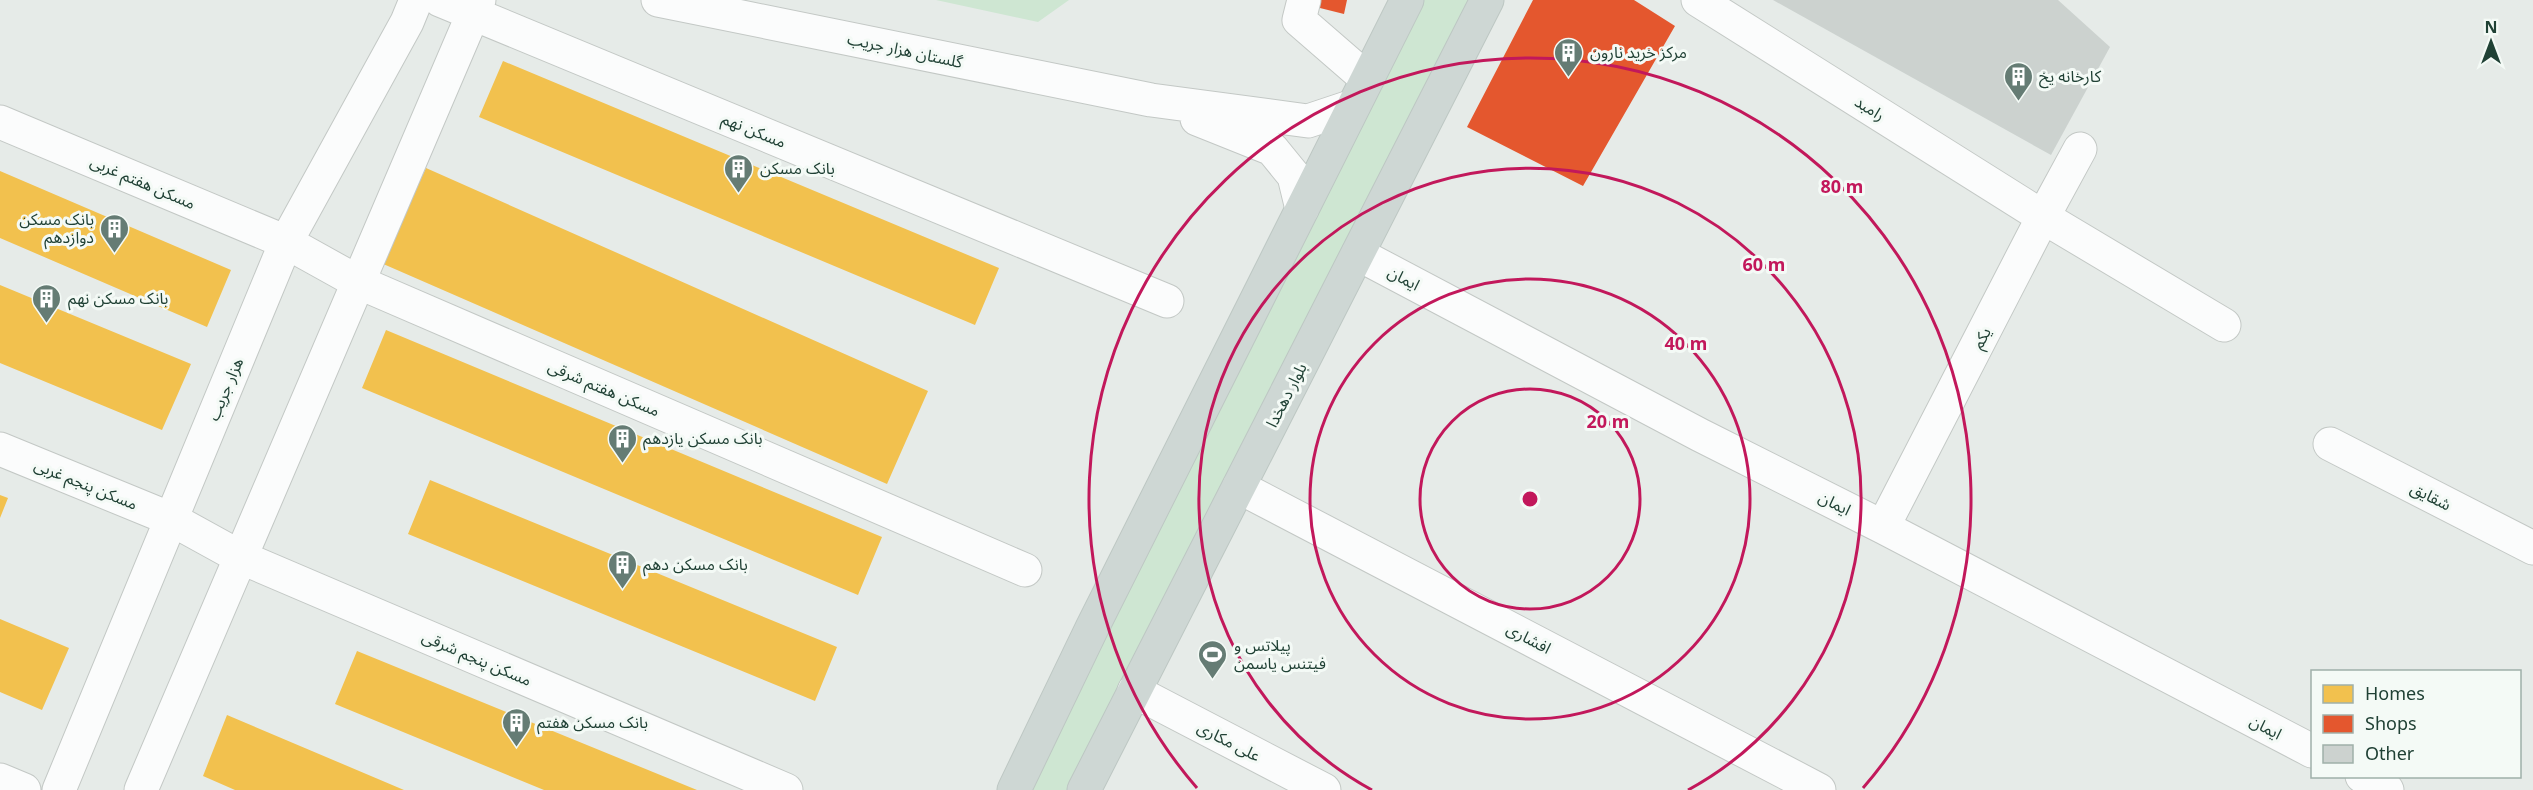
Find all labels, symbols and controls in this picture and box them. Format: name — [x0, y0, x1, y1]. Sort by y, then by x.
north arrow — [2461, 12, 2521, 72]
text: N — [2484, 16, 2498, 38]
street label: گلستان هزار جریب — [845, 27, 965, 73]
building icon: مرکز خرید نارون — [1553, 36, 1585, 78]
place label: مرکز خرید نارون — [1590, 41, 1687, 63]
building icon: کارخانه یخ — [2002, 60, 2034, 102]
place label: کارخانه یخ — [2039, 65, 2101, 89]
street label: رامبد — [1851, 90, 1889, 126]
street label: مسکن نهم — [718, 107, 789, 155]
street label: مسکن هفتم غربی — [86, 150, 199, 216]
building icon: بانک مسکن — [723, 152, 755, 194]
place label: بانک مسکن — [760, 157, 835, 179]
text: 80 m — [1821, 174, 1863, 198]
place label: بانک مسکن دوازدهم — [19, 208, 94, 250]
building icon: بانک مسکن دوازدهم — [99, 212, 131, 254]
text: 60 m — [1743, 252, 1785, 276]
street label: ایمان — [1384, 260, 1424, 296]
building icon: بانک مسکن نهم — [31, 282, 63, 324]
place label: بانک مسکن نهم — [68, 287, 168, 311]
street label: یکم — [1966, 323, 1998, 354]
text: 40 m — [1665, 331, 1707, 355]
street label: هزار جریب — [202, 354, 248, 424]
street label: مسکن هفتم شرقی — [544, 355, 663, 423]
street label: بلوار دهخدا — [1260, 359, 1312, 431]
text: 20 m — [1587, 409, 1629, 433]
building icon: بانک مسکن یازدهم — [606, 422, 638, 464]
place label: بانک مسکن یازدهم — [643, 427, 763, 451]
street label: مسکن پنجم غربی — [30, 453, 141, 517]
street label: شقایق — [2407, 476, 2455, 516]
street label: ایمان — [1815, 486, 1855, 520]
centre of rings — [1520, 489, 1540, 509]
building icon: بانک مسکن دهم — [606, 548, 638, 590]
place label: بانک مسکن دهم — [643, 553, 748, 577]
street label: افشاری — [1503, 617, 1555, 659]
street label: مسکن پنجم شرقی — [418, 625, 535, 693]
place label: پیلاتس و فیتنس یاسمن — [1234, 634, 1326, 674]
sports icon: پیلاتس و فیتنس یاسمن — [1197, 638, 1229, 680]
legend — [2311, 670, 2521, 778]
text: Homes — [2365, 681, 2425, 705]
building icon: بانک مسکن هفتم — [500, 706, 532, 748]
street label: ایمان — [2246, 709, 2286, 745]
place label: بانک مسکن هفتم — [537, 711, 648, 735]
text: Shops — [2365, 711, 2417, 735]
street label: علی مکاری — [1194, 716, 1264, 766]
text: Other — [2365, 741, 2415, 765]

